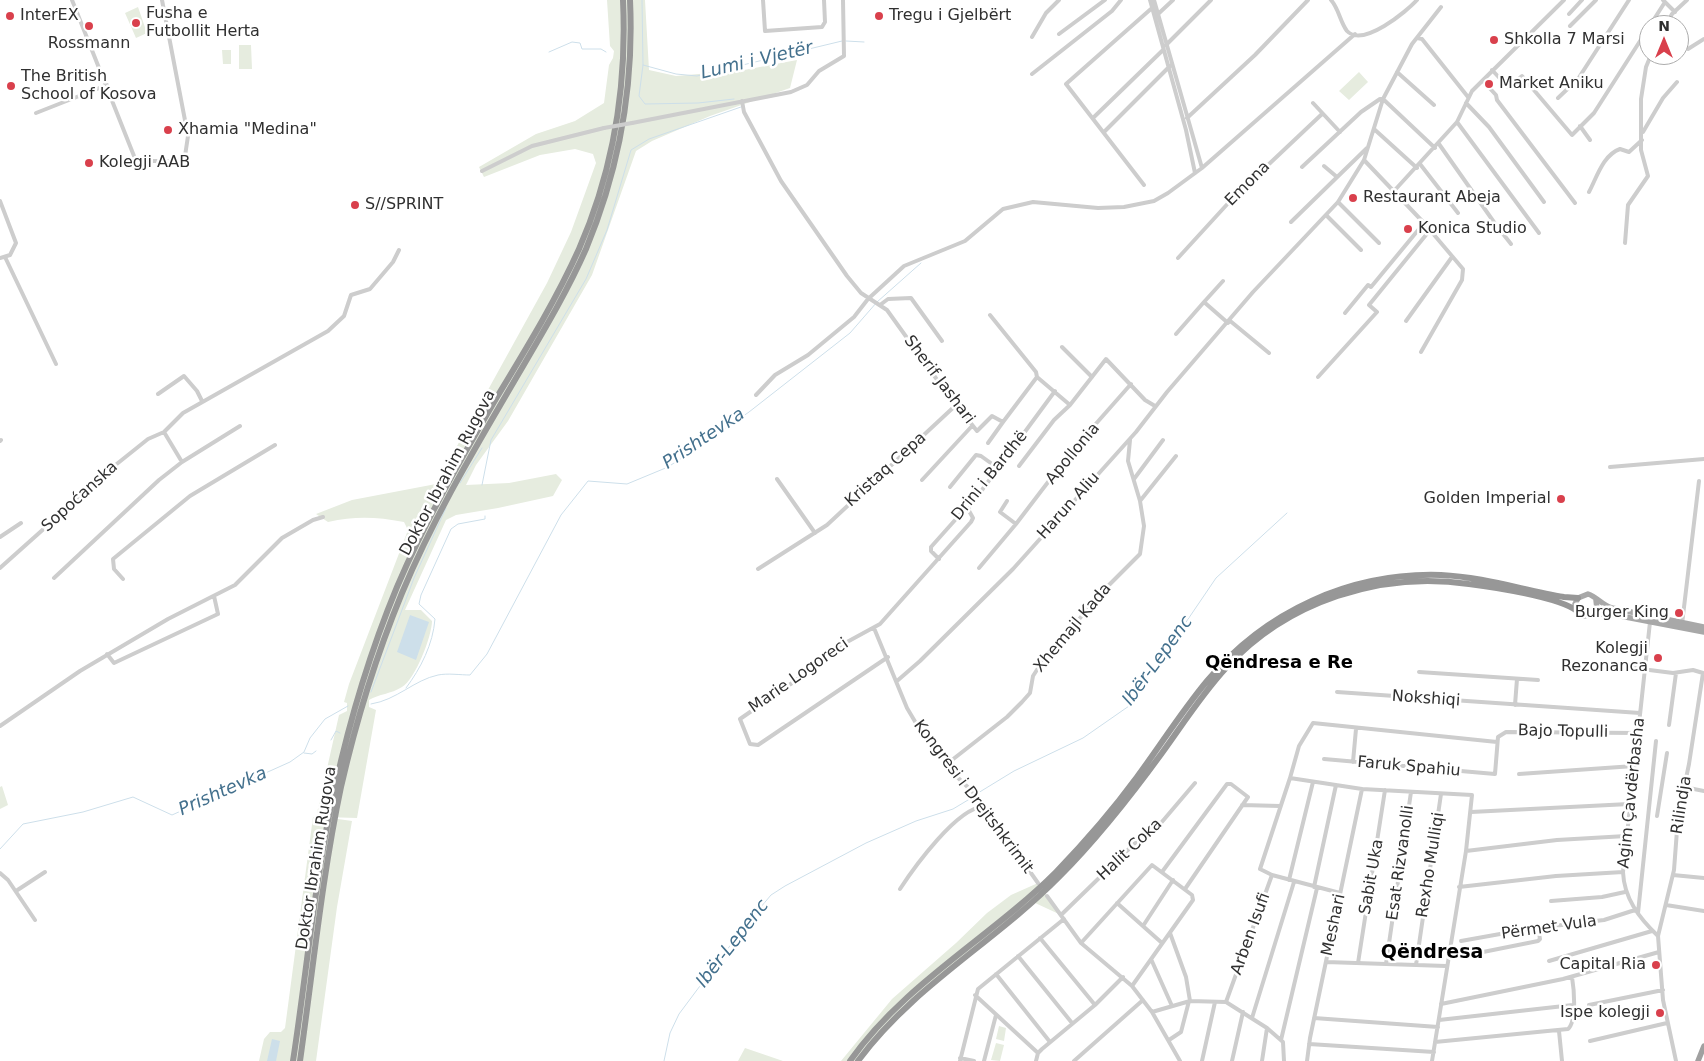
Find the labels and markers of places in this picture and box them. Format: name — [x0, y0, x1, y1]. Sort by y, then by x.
place label: Fusha e Futbollit Herta — [146, 4, 260, 42]
place label: InterEX — [20, 6, 79, 26]
place label: Tregu i Gjelbërt — [889, 6, 1011, 26]
marker: InterEX — [4, 10, 16, 22]
marker: Tregu i Gjelbërt — [873, 10, 885, 22]
marker: Fusha e Futbollit Herta — [130, 17, 142, 29]
marker: Rossmann — [83, 20, 95, 32]
place label: Shkolla 7 Marsi — [1504, 30, 1625, 50]
place label: Rossmann — [48, 34, 130, 54]
marker: Shkolla 7 Marsi — [1488, 34, 1500, 46]
place label: The British School of Kosova — [21, 67, 157, 105]
place label: Market Aniku — [1499, 74, 1604, 94]
marker: Market Aniku — [1483, 78, 1495, 90]
marker: The British School of Kosova — [5, 80, 17, 92]
place label: Xhamia "Medina" — [178, 120, 317, 140]
marker: Xhamia "Medina" — [162, 124, 174, 136]
place label: Kolegji AAB — [99, 153, 190, 173]
marker: Kolegji AAB — [83, 157, 95, 169]
place label: Restaurant Abeja — [1363, 188, 1501, 208]
marker: Restaurant Abeja — [1347, 192, 1359, 204]
place label: S//SPRINT — [365, 195, 443, 215]
marker: S//SPRINT — [349, 199, 361, 211]
place label: Konica Studio — [1418, 219, 1527, 239]
marker: Konica Studio — [1402, 223, 1414, 235]
place label: Golden Imperial — [1424, 489, 1551, 509]
marker: Golden Imperial — [1555, 493, 1567, 505]
place label: Burger King — [1575, 603, 1669, 623]
marker: Burger King — [1673, 607, 1685, 619]
place label: Kolegji Rezonanca — [1561, 639, 1648, 677]
marker: Kolegji Rezonanca — [1652, 652, 1664, 664]
place label: Capital Ria — [1559, 955, 1646, 975]
marker: Capital Ria — [1650, 959, 1662, 971]
place label: Ispe kolegji — [1560, 1003, 1650, 1023]
marker: Ispe kolegji — [1654, 1007, 1666, 1019]

